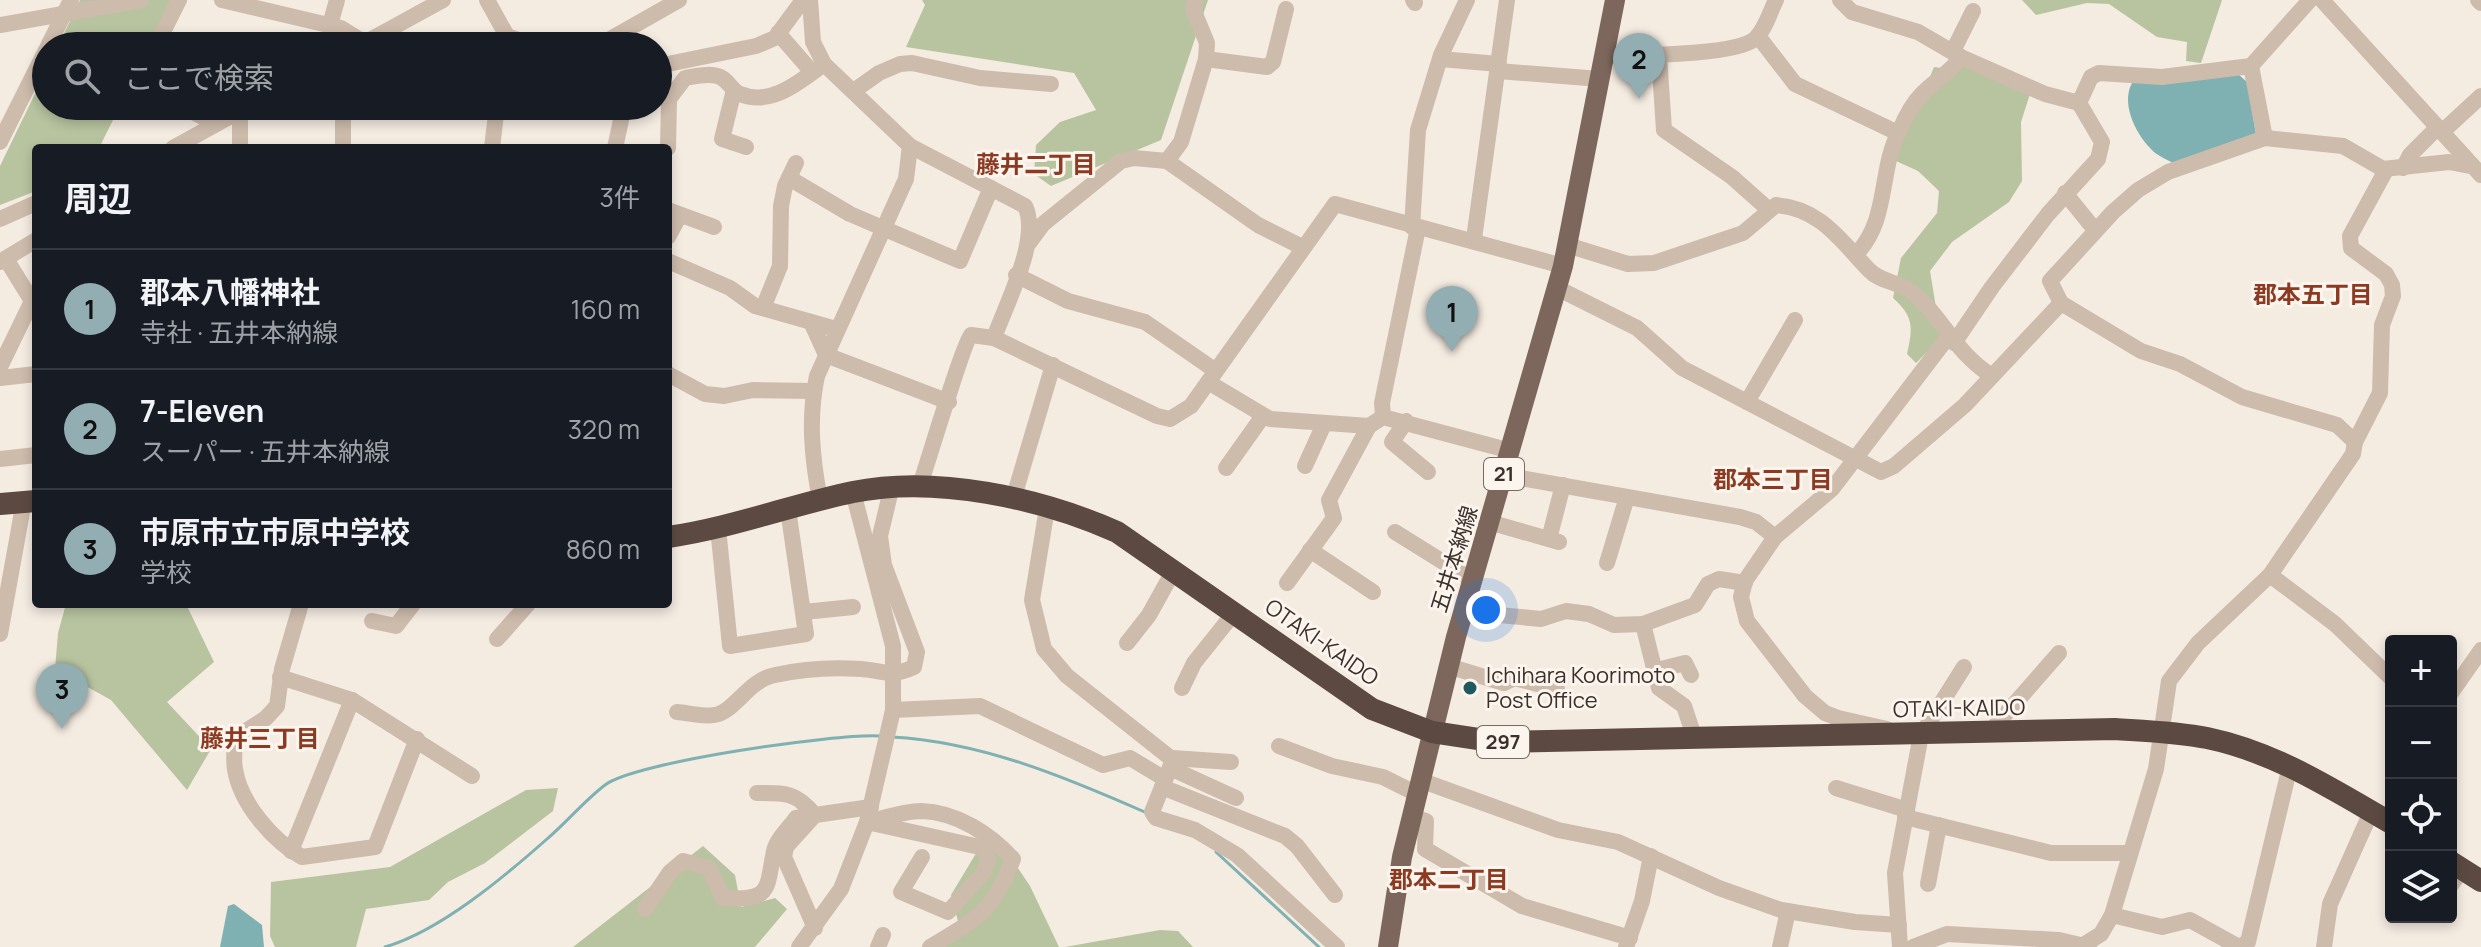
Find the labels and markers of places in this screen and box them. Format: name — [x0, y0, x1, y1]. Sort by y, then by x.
pin: 2 — [1613, 33, 1665, 99]
pin: 1 — [1426, 286, 1478, 352]
place label: Ichihara Koorimoto Post Office — [1486, 660, 1675, 715]
pin: 3 — [36, 663, 88, 729]
marker: Ichihara Koorimoto Post Office — [1461, 679, 1479, 697]

